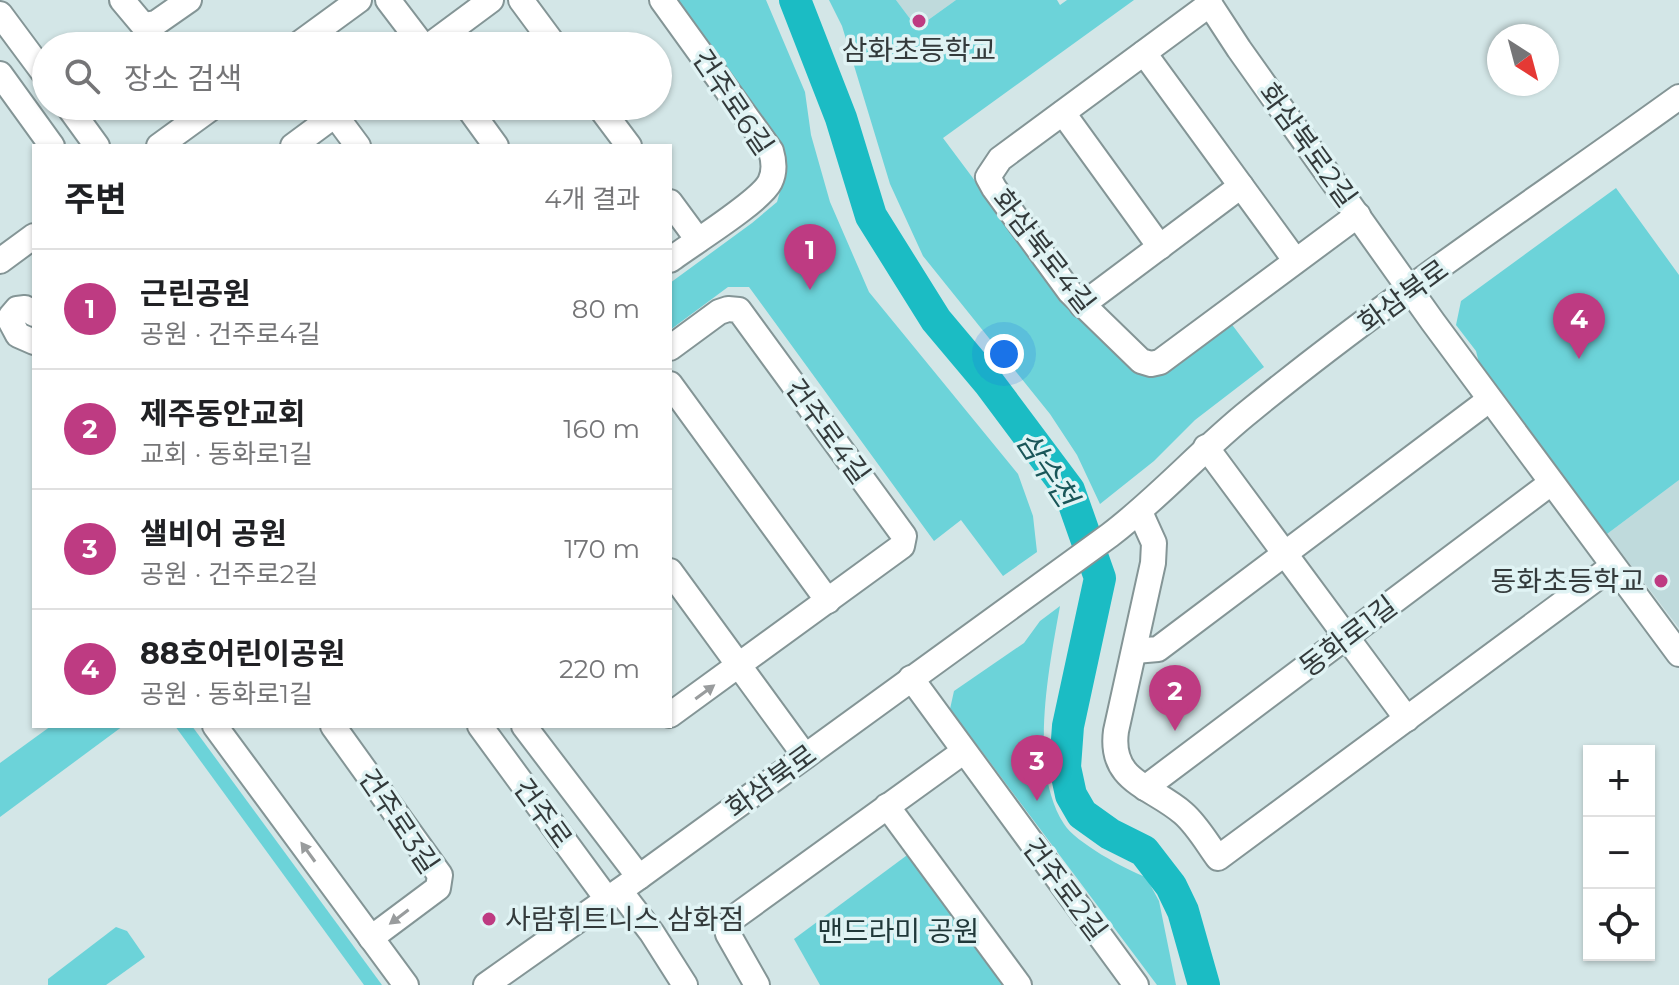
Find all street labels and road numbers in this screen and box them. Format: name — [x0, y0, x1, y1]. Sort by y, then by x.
street label: 건주로6길 — [685, 43, 781, 161]
street label: 화삼북로2길 — [1252, 76, 1364, 214]
street label: 화삼북로4길 — [985, 182, 1103, 320]
street label: 화삼북로 — [1351, 252, 1455, 340]
street label: 건주로4길 — [779, 372, 877, 490]
street label: 동화로1길 — [1293, 588, 1403, 684]
street label: 화삼북로 — [719, 737, 823, 825]
street label: 건주로3길 — [352, 762, 446, 880]
street label: 건주로 — [507, 772, 579, 854]
street label: 건주로2길 — [1016, 831, 1114, 947]

